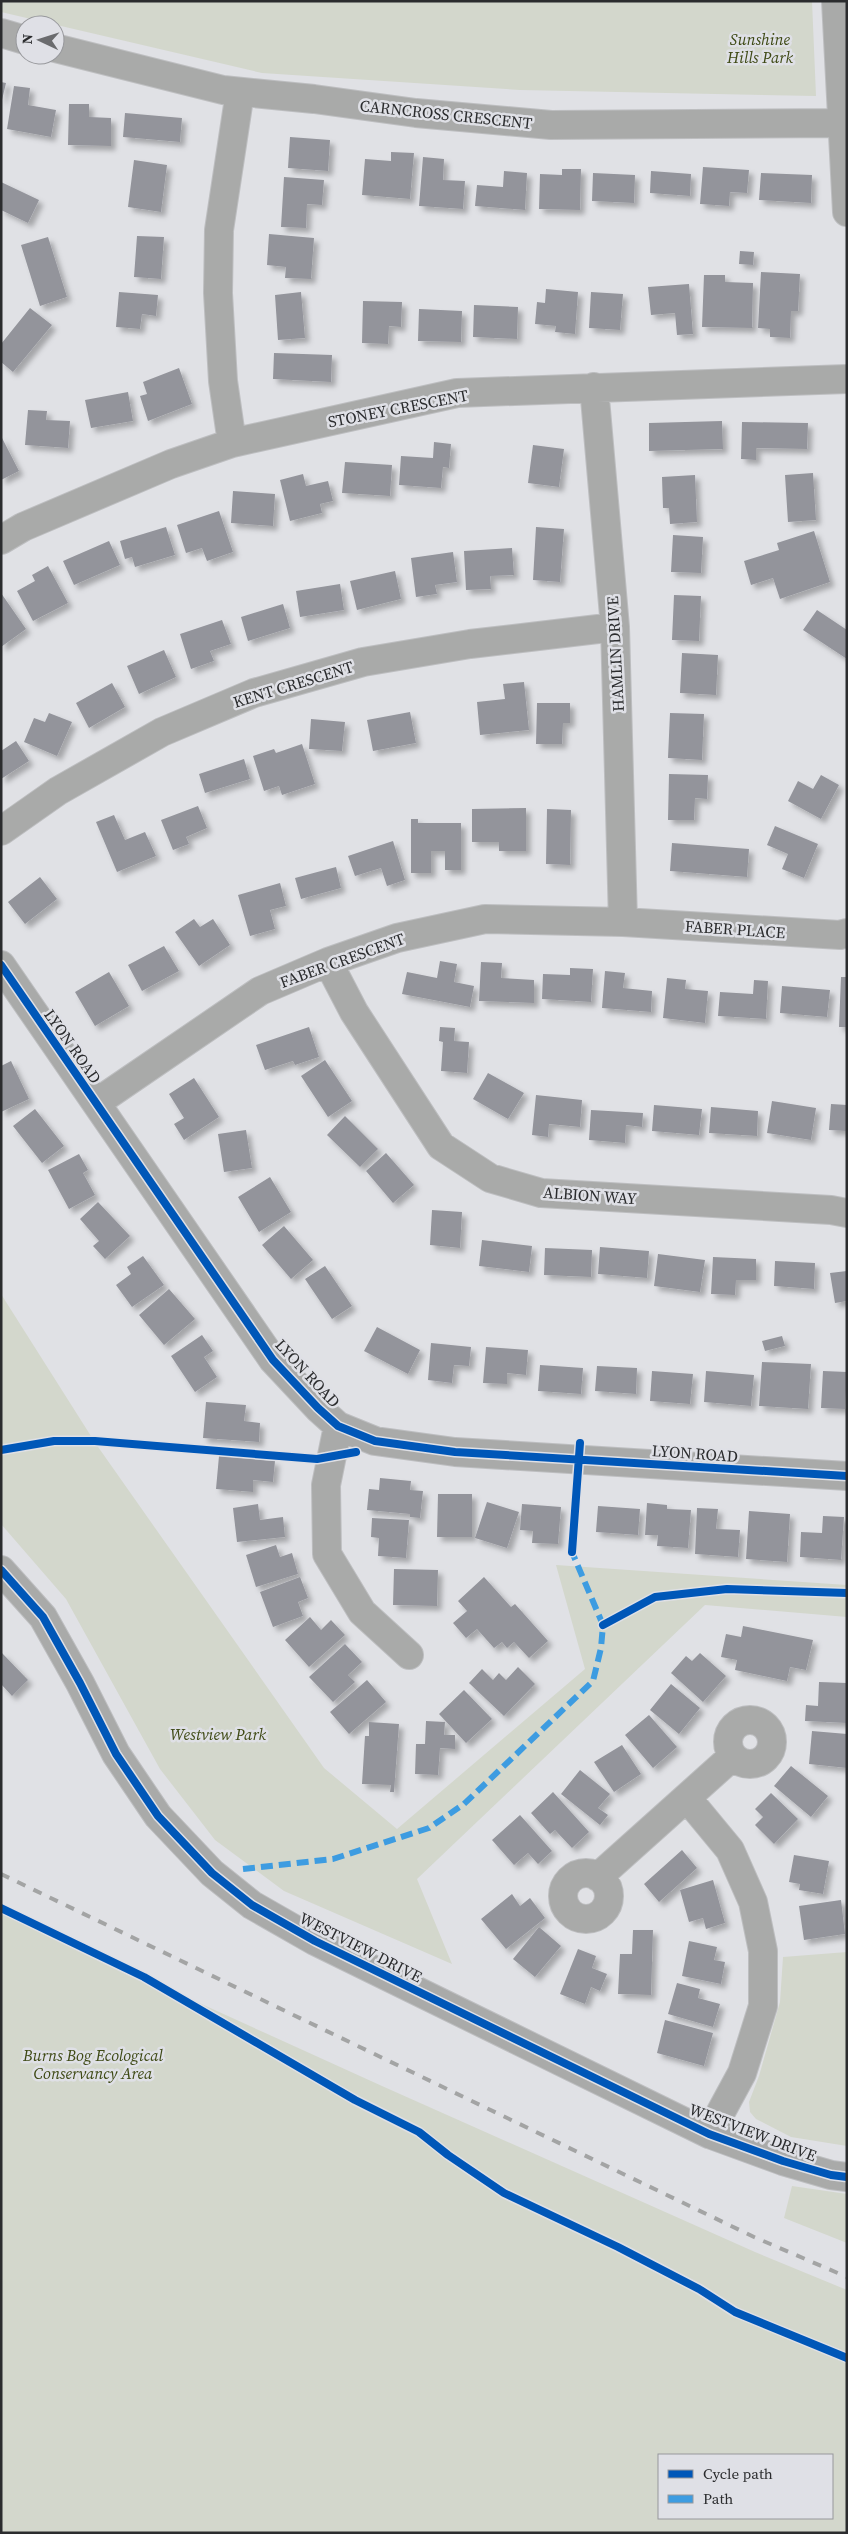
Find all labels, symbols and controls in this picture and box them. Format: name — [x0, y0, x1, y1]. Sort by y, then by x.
north arrow — [15, 15, 65, 65]
park label: Sunshine Hills Park — [726, 28, 793, 68]
text: N — [17, 33, 37, 45]
street label: CARNCROSS CRESCENT — [359, 94, 534, 134]
street label: STONEY CRESCENT — [326, 384, 470, 432]
street label: HAMLIN DRIVE — [601, 595, 629, 712]
street label: KENT CRESCENT — [230, 655, 356, 713]
street label: FABER PLACE — [684, 915, 786, 944]
street label: FABER CRESCENT — [276, 927, 408, 993]
street label: LYON ROAD — [39, 1004, 107, 1088]
street label: ALBION WAY — [542, 1181, 638, 1209]
street label: LYON ROAD — [271, 1334, 345, 1412]
street label: LYON ROAD — [651, 1439, 739, 1467]
park label: Westview Park — [170, 1723, 267, 1745]
street label: WESTVIEW DRIVE — [296, 1907, 426, 1988]
park label: Burns Bog Ecological Conservancy Area — [22, 2044, 164, 2084]
street label: WESTVIEW DRIVE — [686, 2098, 820, 2167]
legend — [658, 2454, 833, 2519]
text: Cycle path — [703, 2463, 773, 2484]
text: Path — [703, 2488, 733, 2509]

